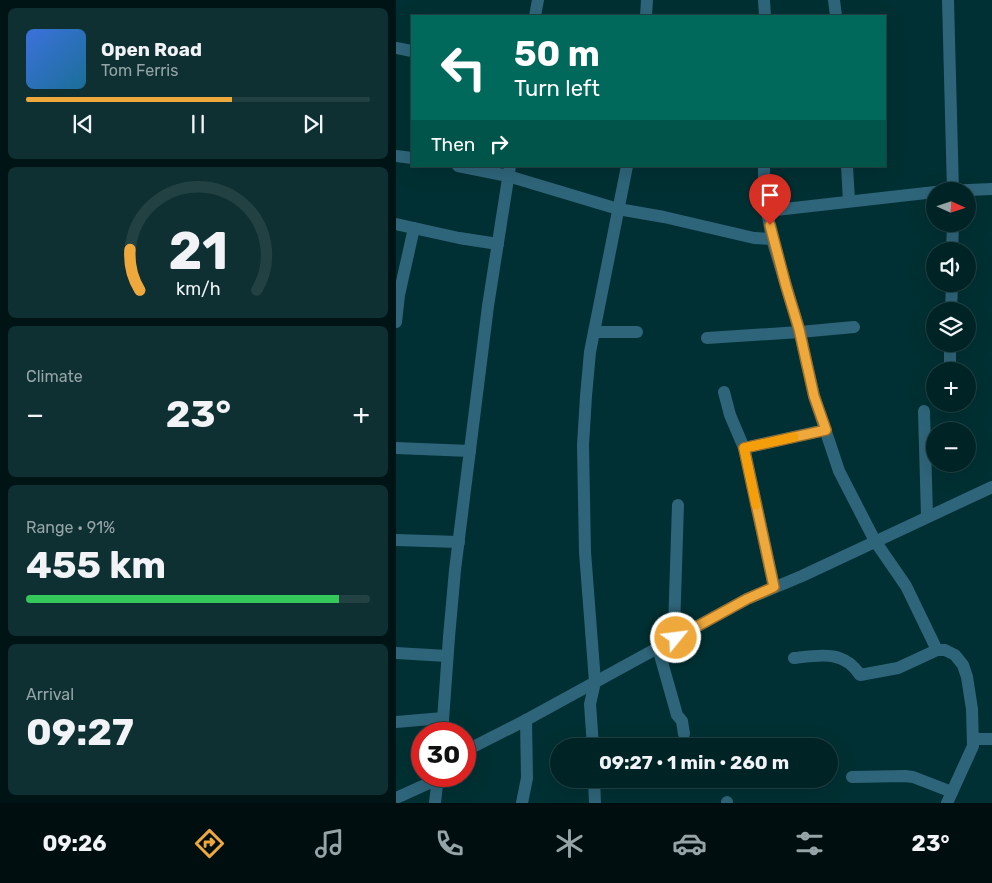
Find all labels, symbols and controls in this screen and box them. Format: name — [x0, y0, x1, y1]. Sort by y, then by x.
text: 50 m — [514, 33, 600, 75]
icon: left — [431, 35, 496, 100]
text: Open Road — [101, 38, 202, 61]
text: Tom Ferris — [101, 61, 178, 80]
text: Turn left — [514, 75, 600, 102]
icon: previous — [69, 110, 97, 138]
icon: pause — [184, 110, 212, 138]
icon: next — [299, 110, 327, 138]
icon: right — [485, 130, 513, 158]
text: Then — [431, 133, 475, 156]
pin — [749, 174, 791, 225]
icon: arrive — [756, 181, 784, 209]
north arrow — [926, 182, 976, 232]
map controls — [926, 182, 976, 472]
text: 21 — [168, 220, 228, 282]
button: sound — [926, 242, 976, 292]
text: km/h — [176, 278, 220, 299]
button: layers — [926, 302, 976, 352]
button: + — [926, 362, 976, 412]
text: Climate — [26, 367, 83, 386]
text: 23° — [166, 391, 231, 437]
text: − — [26, 398, 44, 431]
text: + — [353, 398, 370, 431]
button: − — [926, 422, 976, 472]
text: Range · 91% — [26, 518, 115, 537]
text: 455 km — [26, 542, 166, 588]
position arrow — [649, 611, 701, 663]
text: Arrival — [26, 685, 74, 704]
text: 09:27 — [26, 709, 134, 755]
speed limit sign: 30 — [411, 722, 476, 787]
text: 09:27 · 1 min · 260 m — [599, 751, 789, 774]
icon: directions — [192, 826, 227, 861]
icon: music — [312, 826, 347, 861]
icon: phone — [432, 826, 467, 861]
icon: climate — [552, 826, 587, 861]
icon: car — [672, 826, 707, 861]
icon: filters — [792, 826, 827, 861]
text: 09:26 — [43, 830, 107, 857]
text: 23° — [912, 830, 949, 857]

